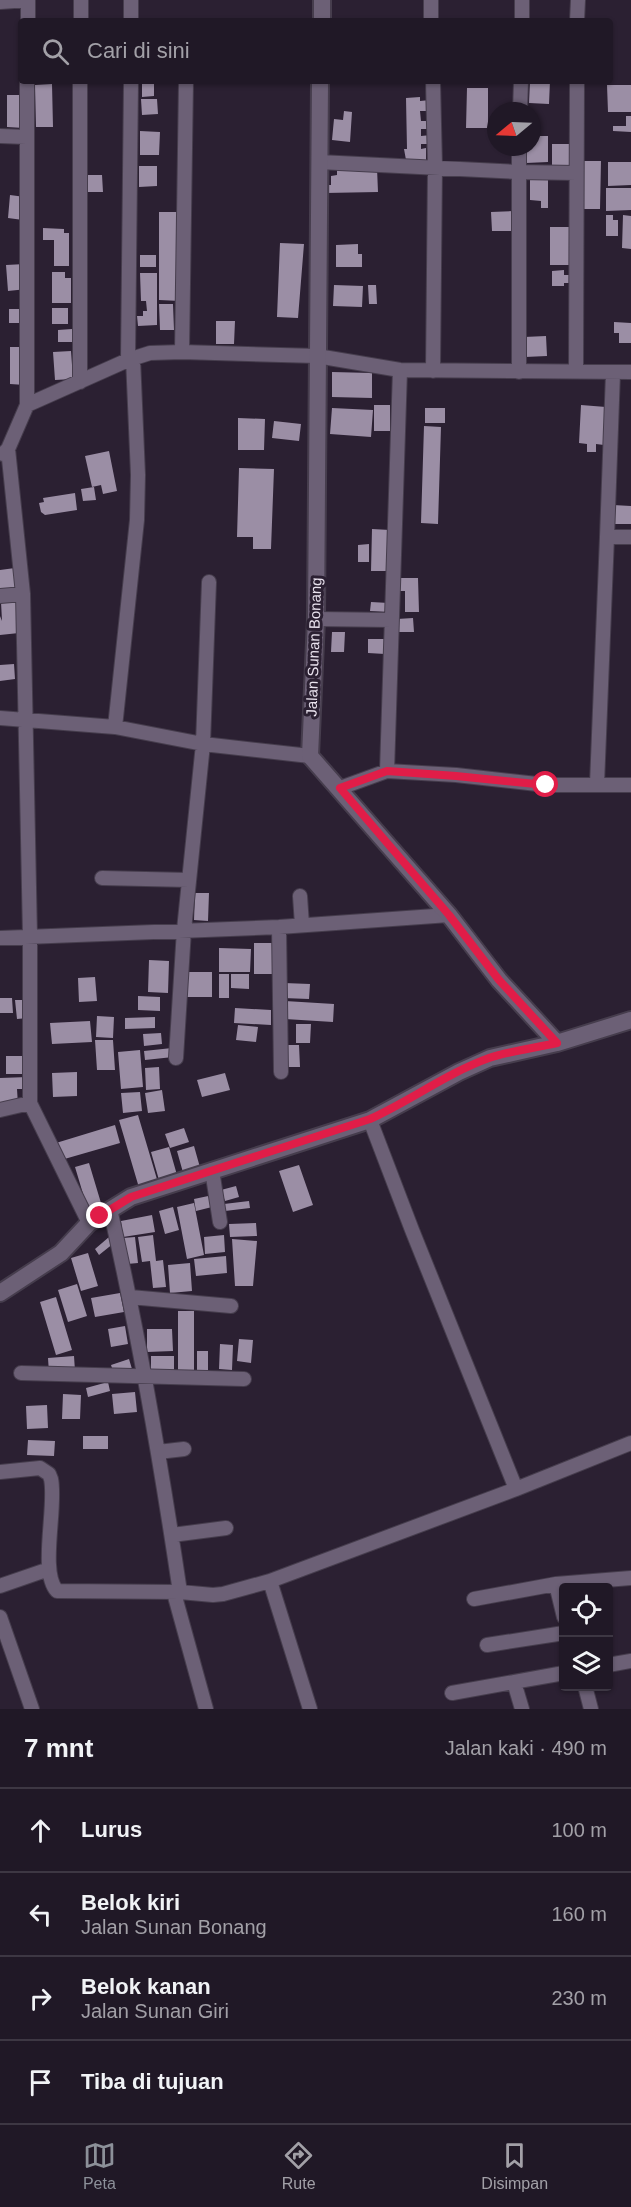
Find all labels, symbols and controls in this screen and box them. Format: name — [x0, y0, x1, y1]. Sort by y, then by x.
search box — [18, 18, 613, 84]
icon: search — [39, 35, 72, 68]
text: Cari di sini — [87, 38, 190, 63]
north arrow — [487, 102, 541, 156]
street label: Jalan Sunan Bonang — [303, 577, 324, 717]
route start — [532, 771, 558, 797]
route end — [86, 1202, 112, 1228]
map controls — [559, 1583, 613, 1691]
button: locate — [559, 1583, 613, 1637]
button: layers — [559, 1637, 613, 1691]
text: 7 mnt — [24, 1733, 93, 1763]
text: Jalan kaki · 490 m — [445, 1737, 607, 1759]
icon: ahead — [24, 1814, 57, 1847]
text: Lurus — [81, 1817, 142, 1842]
text: 100 m — [551, 1819, 607, 1841]
text: Belok kiri — [81, 1890, 180, 1915]
icon: left — [24, 1898, 57, 1931]
text: 160 m — [551, 1903, 607, 1925]
text: Jalan Sunan Bonang — [81, 1916, 267, 1938]
text: Belok kanan — [81, 1974, 211, 1999]
icon: right — [24, 1982, 57, 2015]
text: 230 m — [551, 1987, 607, 2009]
text: Jalan Sunan Giri — [81, 2000, 229, 2022]
icon: arrive — [24, 2066, 57, 2099]
text: Tiba di tujuan — [81, 2069, 224, 2094]
tab: Peta — [83, 2139, 116, 2193]
tab: Rute — [282, 2139, 316, 2193]
tab: Disimpan — [481, 2139, 548, 2193]

